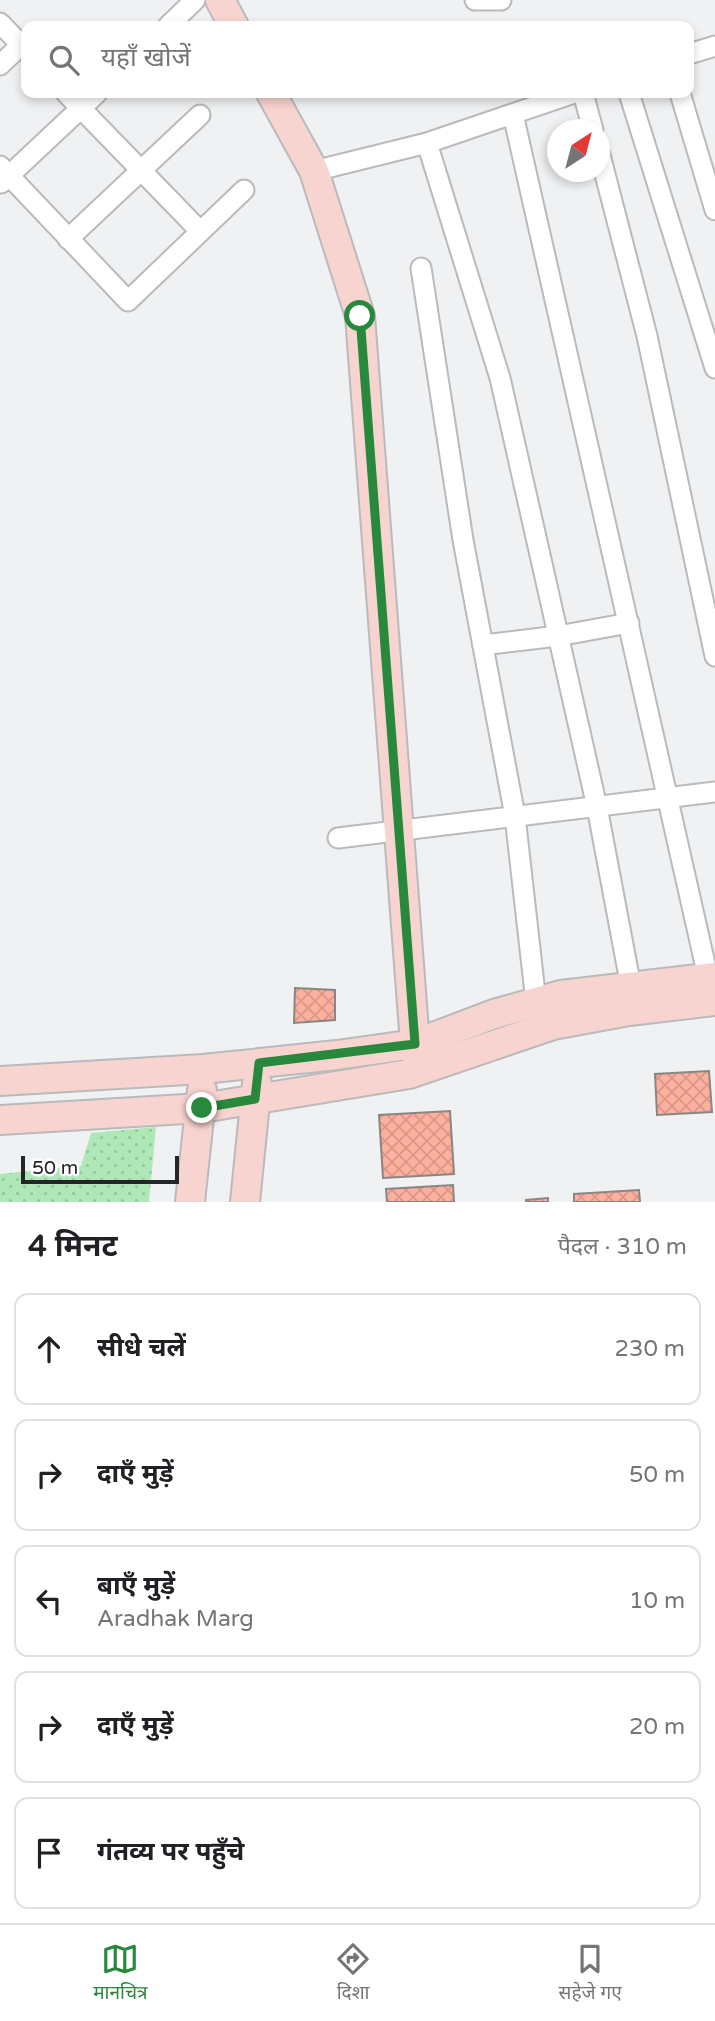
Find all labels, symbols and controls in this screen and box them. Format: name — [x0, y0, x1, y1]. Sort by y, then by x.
search box — [21, 21, 694, 98]
icon: search — [45, 41, 83, 79]
text: यहाँ खोजें — [101, 42, 191, 73]
north arrow — [547, 119, 610, 182]
route start — [344, 300, 375, 331]
route end — [186, 1092, 217, 1123]
scale bar — [21, 1153, 178, 1185]
text: 50 m — [32, 1157, 78, 1179]
text: 4 मिनट — [28, 1228, 118, 1265]
text: पैदल · 310 m — [558, 1233, 687, 1261]
icon: ahead — [30, 1330, 68, 1368]
text: सीधे चलें — [97, 1332, 186, 1363]
text: 230 m — [615, 1335, 685, 1363]
icon: right — [30, 1456, 68, 1494]
text: दाएँ मुड़ें — [97, 1458, 174, 1489]
text: 50 m — [629, 1461, 685, 1489]
text: बाएँ मुड़ें — [97, 1570, 175, 1601]
icon: left — [30, 1582, 68, 1620]
text: 10 m — [629, 1587, 685, 1615]
text: Aradhak Marg — [97, 1605, 254, 1633]
icon: right — [30, 1708, 68, 1746]
text: दाएँ मुड़ें — [97, 1710, 174, 1741]
text: 20 m — [629, 1713, 685, 1741]
icon: arrive — [30, 1834, 68, 1872]
text: गंतव्य पर पहुँचे — [97, 1836, 244, 1867]
tab: मानचित्र — [93, 1940, 148, 2007]
tab: दिशा — [334, 1940, 372, 2007]
tab: सहेजे गए — [559, 1940, 622, 2007]

